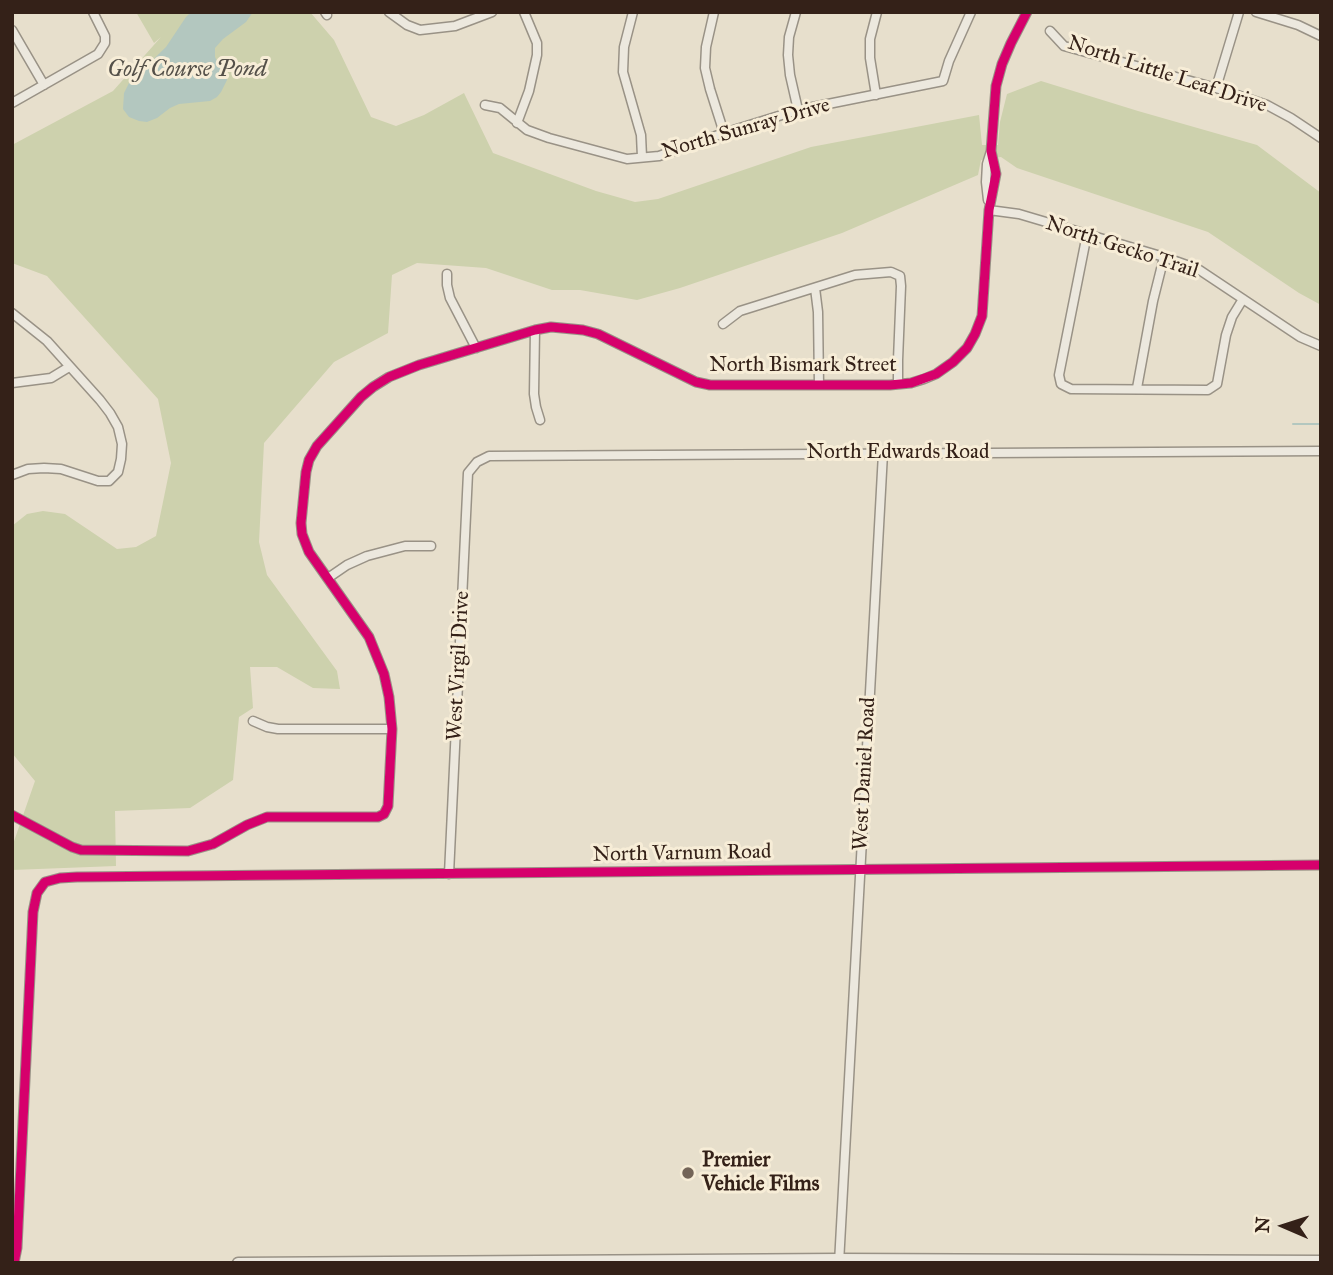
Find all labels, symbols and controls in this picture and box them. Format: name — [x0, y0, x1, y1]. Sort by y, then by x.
street label: North Little Leaf Drive — [1064, 31, 1270, 119]
water label: Golf Course Pond — [107, 56, 267, 84]
street label: North Sunray Drive — [659, 93, 833, 165]
street label: North Gecko Trail — [1042, 211, 1202, 285]
street label: North Bismark Street — [709, 353, 897, 379]
street label: North Edwards Road — [807, 440, 989, 466]
street label: West Virgil Drive — [442, 590, 476, 742]
street label: West Daniel Road — [848, 697, 882, 851]
street label: North Varnum Road — [592, 840, 772, 868]
place label: Premier Vehicle Films — [702, 1148, 819, 1198]
marker: Premier Vehicle Films — [680, 1165, 696, 1181]
north arrow — [1249, 1191, 1319, 1261]
text: N — [1251, 1216, 1274, 1234]

